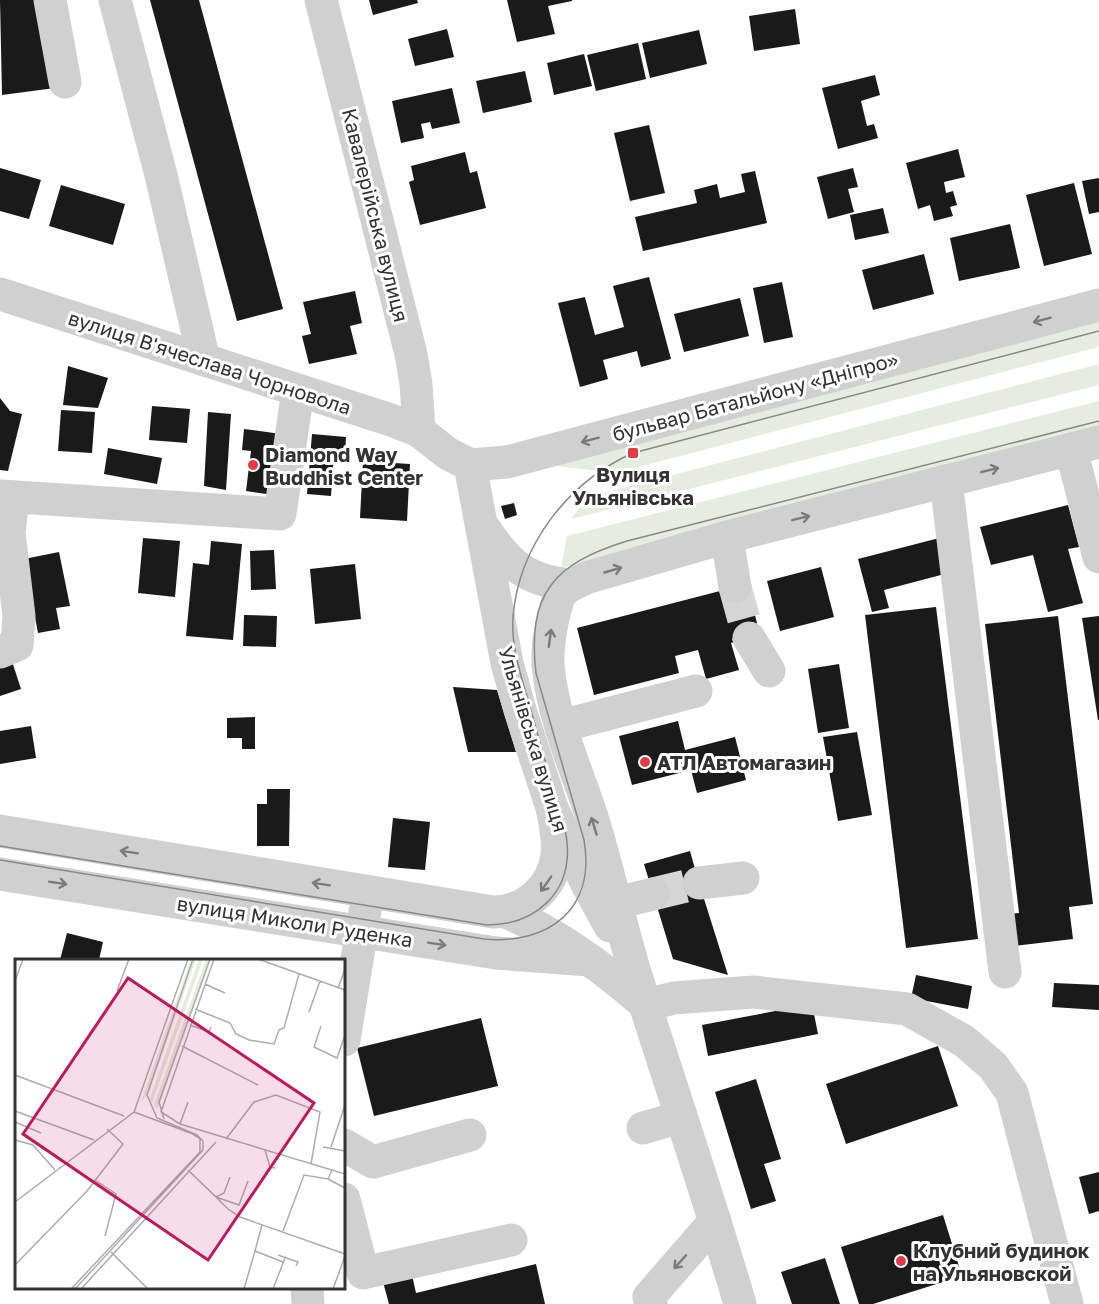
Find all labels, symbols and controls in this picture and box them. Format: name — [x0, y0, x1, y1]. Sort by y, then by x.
street label: Кавалерійська вулиця — [338, 106, 414, 324]
street label: вулиця В'ячеслава Чорновола — [66, 305, 354, 419]
one-way arrow — [1033, 315, 1052, 326]
street label: бульвар Батальйону «Дніпро» — [610, 346, 900, 446]
one-way arrow — [581, 435, 600, 446]
place label: Diamond Way Buddhist Center — [265, 442, 423, 489]
marker: Вулиця Ульянівська — [626, 446, 640, 460]
marker: Diamond Way Buddhist Center — [246, 458, 260, 472]
place label: Вулиця Ульянівська — [572, 462, 694, 509]
one-way arrow — [980, 463, 999, 475]
one-way arrow — [791, 512, 810, 523]
one-way arrow — [603, 564, 622, 576]
one-way arrow — [545, 628, 556, 648]
street label: Ульянівська вулиця — [494, 643, 574, 835]
place label: АТЛ Автомагазин — [657, 750, 831, 774]
marker: АТЛ Автомагазин — [638, 755, 652, 769]
one-way arrow — [588, 817, 599, 836]
one-way arrow — [119, 847, 139, 858]
one-way arrow — [540, 875, 552, 891]
one-way arrow — [47, 878, 67, 889]
one-way arrow — [312, 878, 331, 889]
street label: вулиця Миколи Руденка — [175, 891, 415, 951]
one-way arrow — [426, 939, 446, 950]
inset map — [15, 959, 345, 1289]
place label: Клубний будинок на Ульяновской — [913, 1238, 1090, 1285]
one-way arrow — [673, 1254, 687, 1269]
marker: Клубний будинок на Ульяновской — [894, 1254, 908, 1268]

